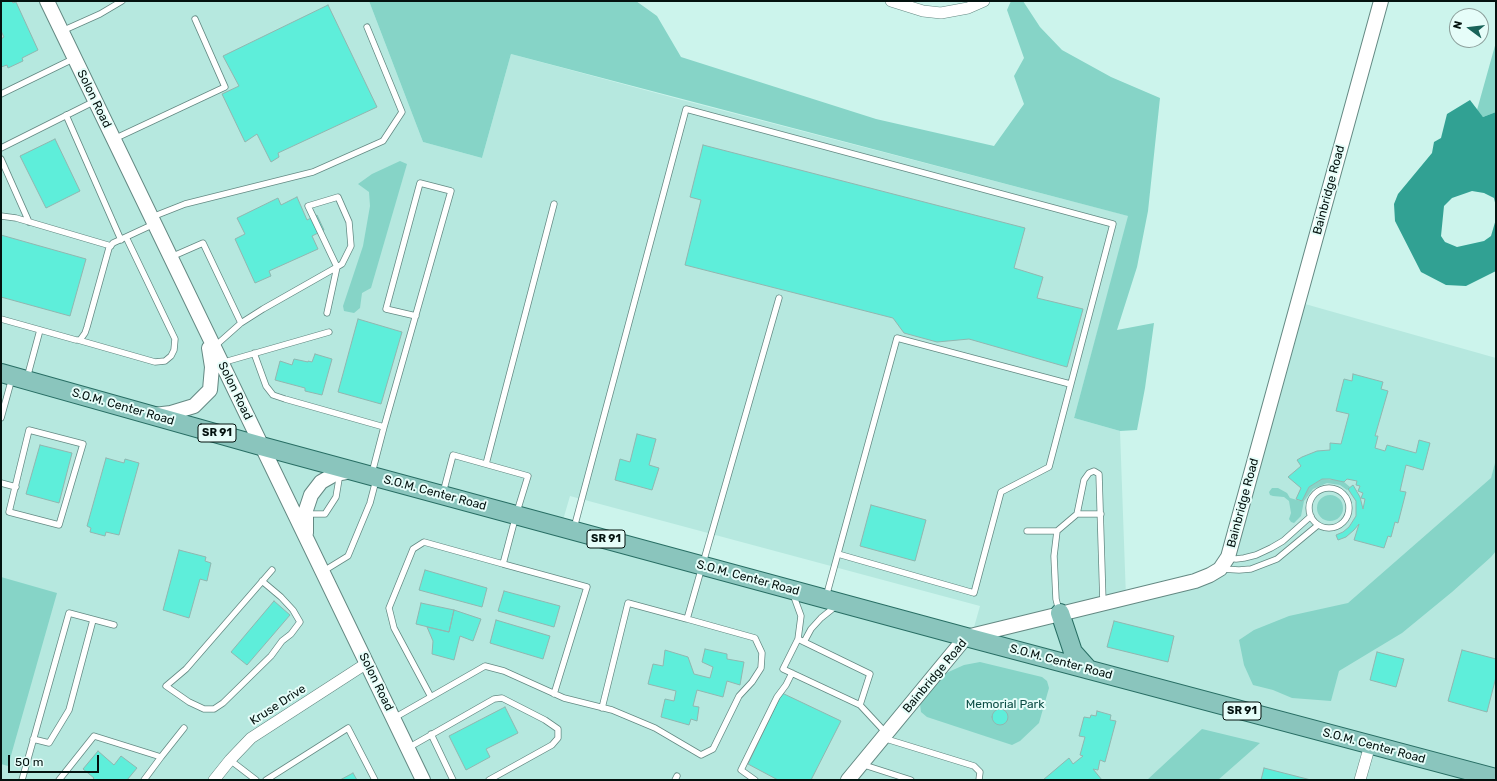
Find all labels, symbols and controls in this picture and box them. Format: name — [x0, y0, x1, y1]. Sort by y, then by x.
north arrow — [1449, 8, 1489, 48]
text: N — [1451, 20, 1465, 31]
street label: Solon Road — [74, 68, 114, 130]
street label: Bainbridge Road — [1310, 144, 1348, 236]
street label: Solon Road — [215, 360, 255, 422]
street label: S.O.M. Center Road — [70, 385, 176, 429]
road number: SR 91 — [198, 424, 236, 442]
street label: Bainbridge Road — [1224, 457, 1262, 549]
street label: S.O.M. Center Road — [382, 472, 488, 514]
road number: SR 91 — [587, 530, 625, 548]
street label: S.O.M. Center Road — [695, 557, 801, 599]
street label: Bainbridge Road — [900, 636, 970, 716]
street label: S.O.M. Center Road — [1008, 641, 1114, 683]
street label: Solon Road — [356, 651, 396, 713]
street label: Kruse Drive — [247, 682, 309, 728]
park label: Memorial Park — [966, 698, 1044, 712]
road number: SR 91 — [1223, 702, 1261, 720]
street label: S.O.M. Center Road — [1321, 725, 1427, 767]
scale bar — [10, 747, 101, 773]
text: 50 m — [15, 755, 43, 769]

